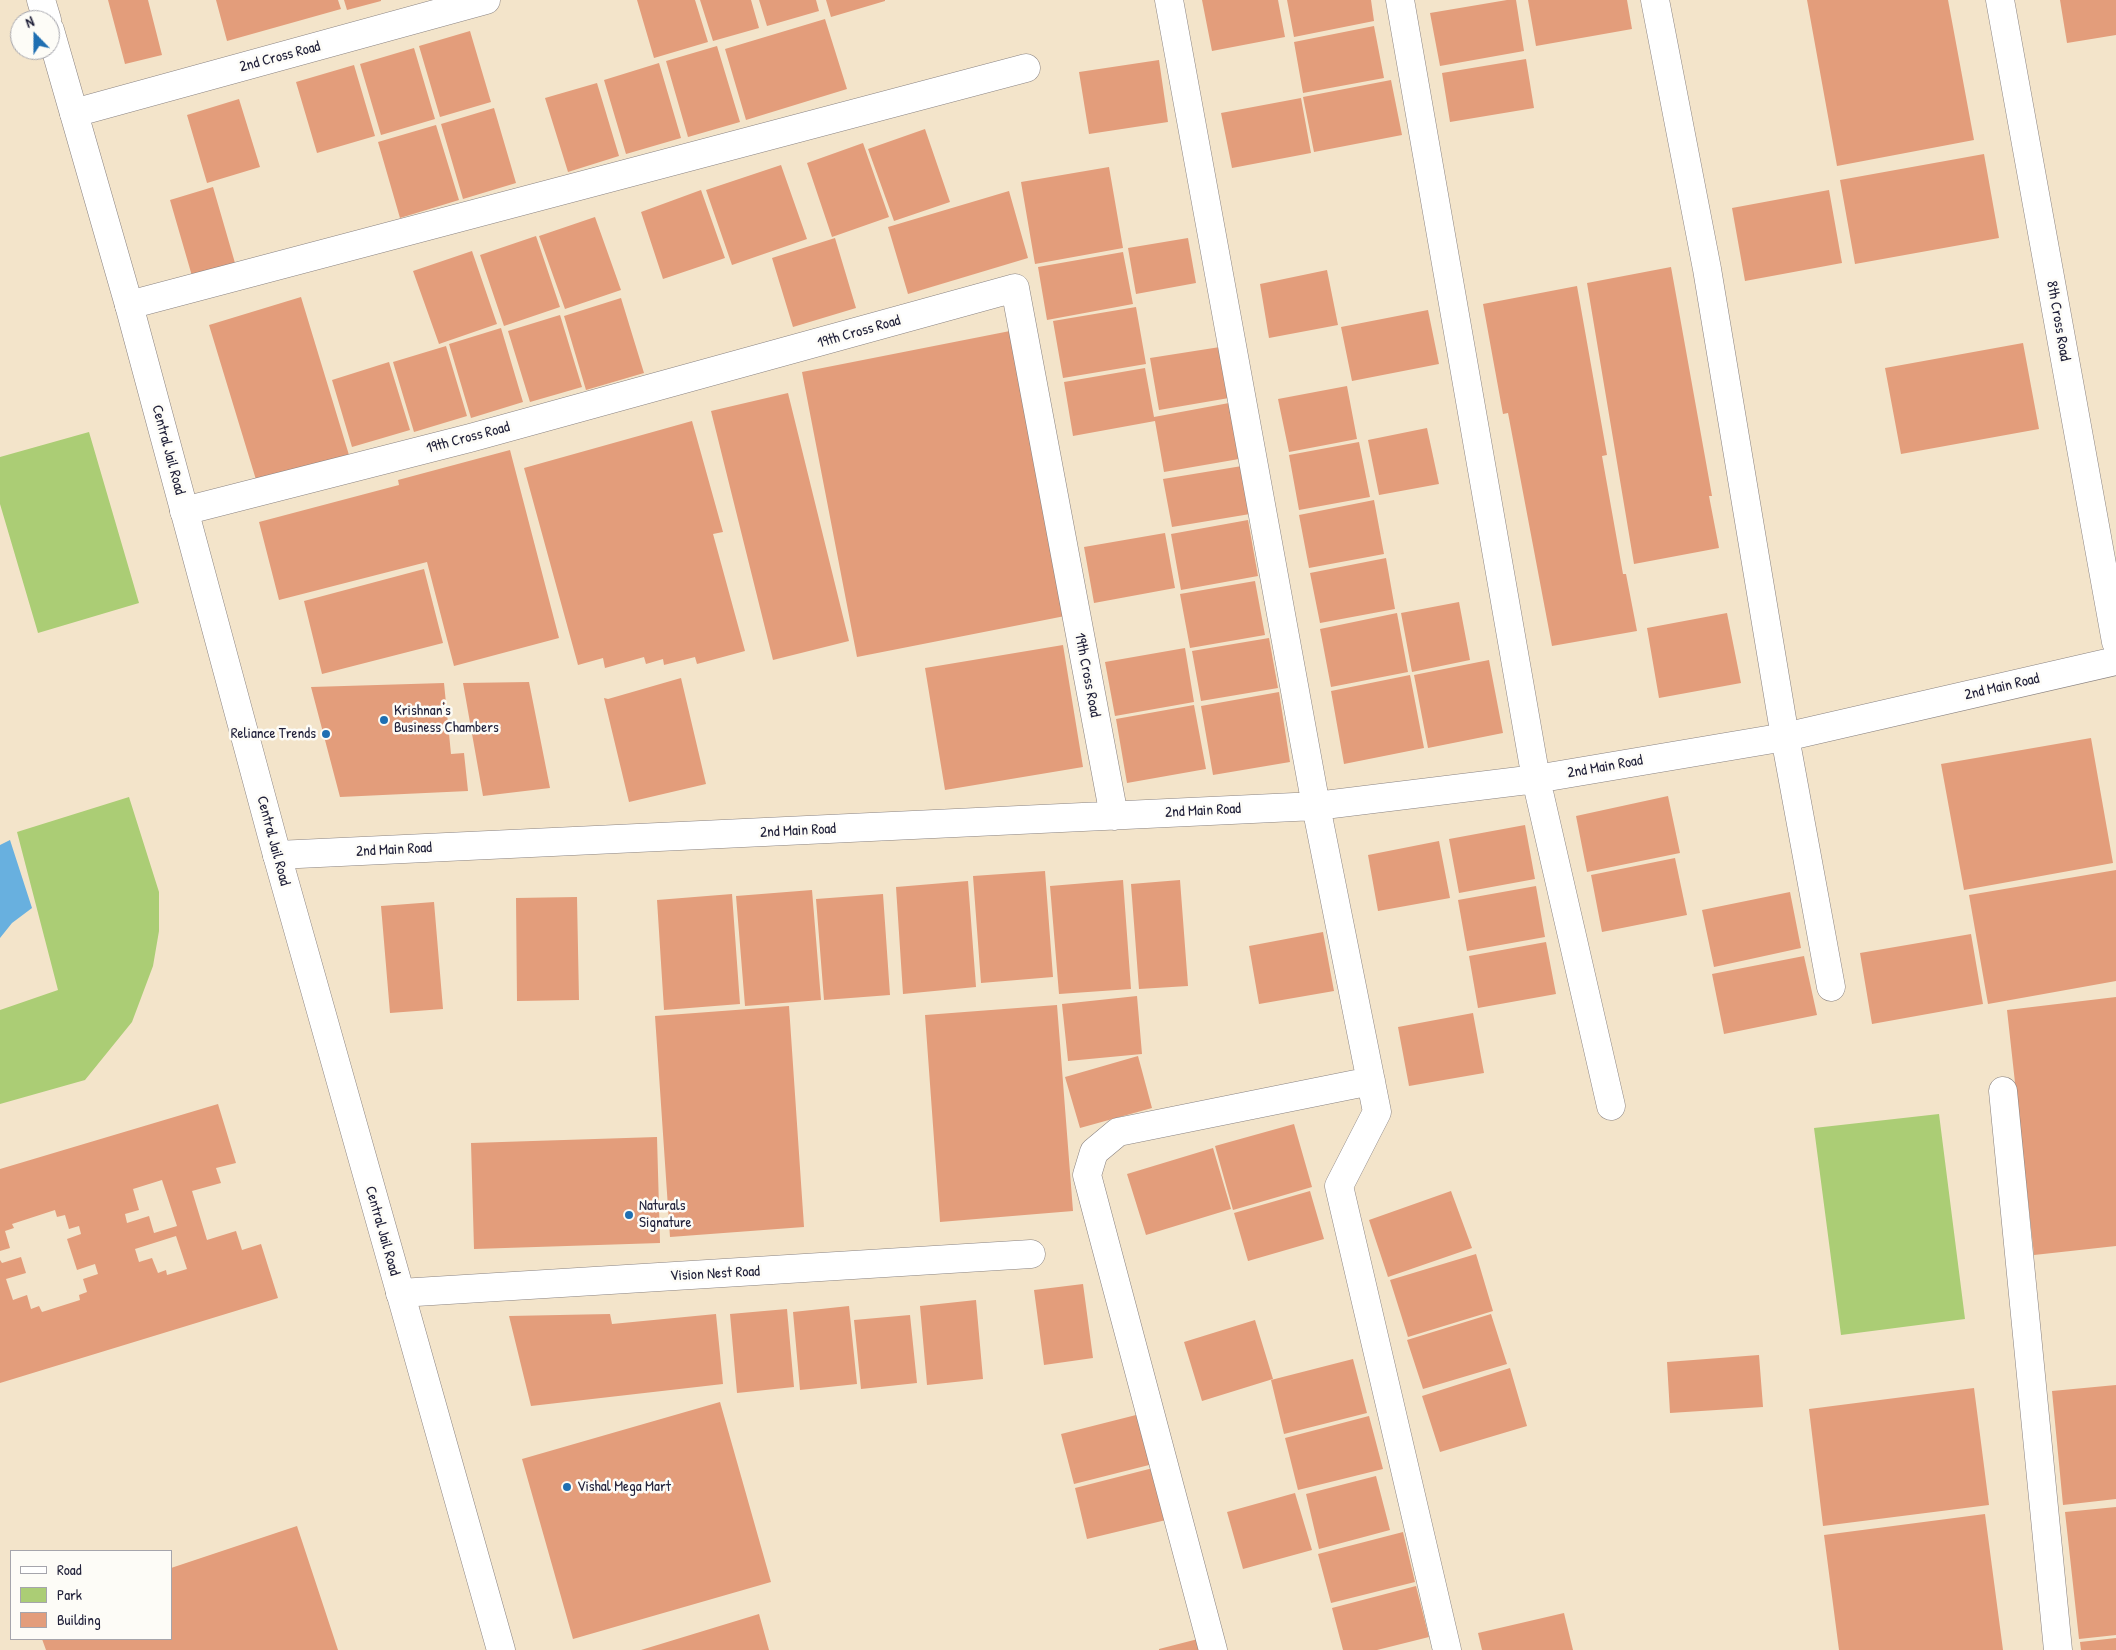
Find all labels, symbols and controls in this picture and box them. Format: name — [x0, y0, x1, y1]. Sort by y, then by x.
north arrow — [10, 10, 60, 60]
text: N — [23, 11, 37, 32]
street label: 2nd Cross Road — [238, 38, 322, 76]
street label: 8th Cross Road — [2042, 280, 2074, 362]
street label: 19th Cross Road — [815, 312, 903, 352]
street label: Central Jail Road — [147, 403, 189, 497]
street label: 19th Cross Road — [424, 418, 512, 458]
street label: 19th Cross Road — [1070, 631, 1104, 719]
street label: 2nd Main Road — [1963, 670, 2041, 704]
place label: Krishnan's Business Chambers — [394, 702, 499, 737]
marker: Krishnan's Business Chambers — [378, 714, 390, 726]
place label: Reliance Trends — [231, 725, 316, 743]
marker: Reliance Trends — [320, 728, 332, 740]
street label: 2nd Main Road — [1566, 752, 1644, 782]
street label: Central Jail Road — [252, 794, 294, 888]
street label: 2nd Main Road — [1165, 800, 1241, 822]
street label: 2nd Main Road — [760, 820, 836, 842]
street label: 2nd Main Road — [356, 839, 432, 861]
street label: Central Jail Road — [361, 1184, 403, 1278]
place label: Naturals Signature — [639, 1197, 691, 1232]
marker: Naturals Signature — [623, 1209, 635, 1221]
street label: Vision Nest Road — [670, 1263, 760, 1285]
place label: Vishal Mega Mart — [577, 1478, 671, 1496]
marker: Vishal Mega Mart — [561, 1481, 573, 1493]
legend — [10, 1550, 172, 1640]
text: Road — [57, 1559, 82, 1580]
text: Park — [57, 1584, 82, 1605]
text: Building — [57, 1609, 101, 1630]

